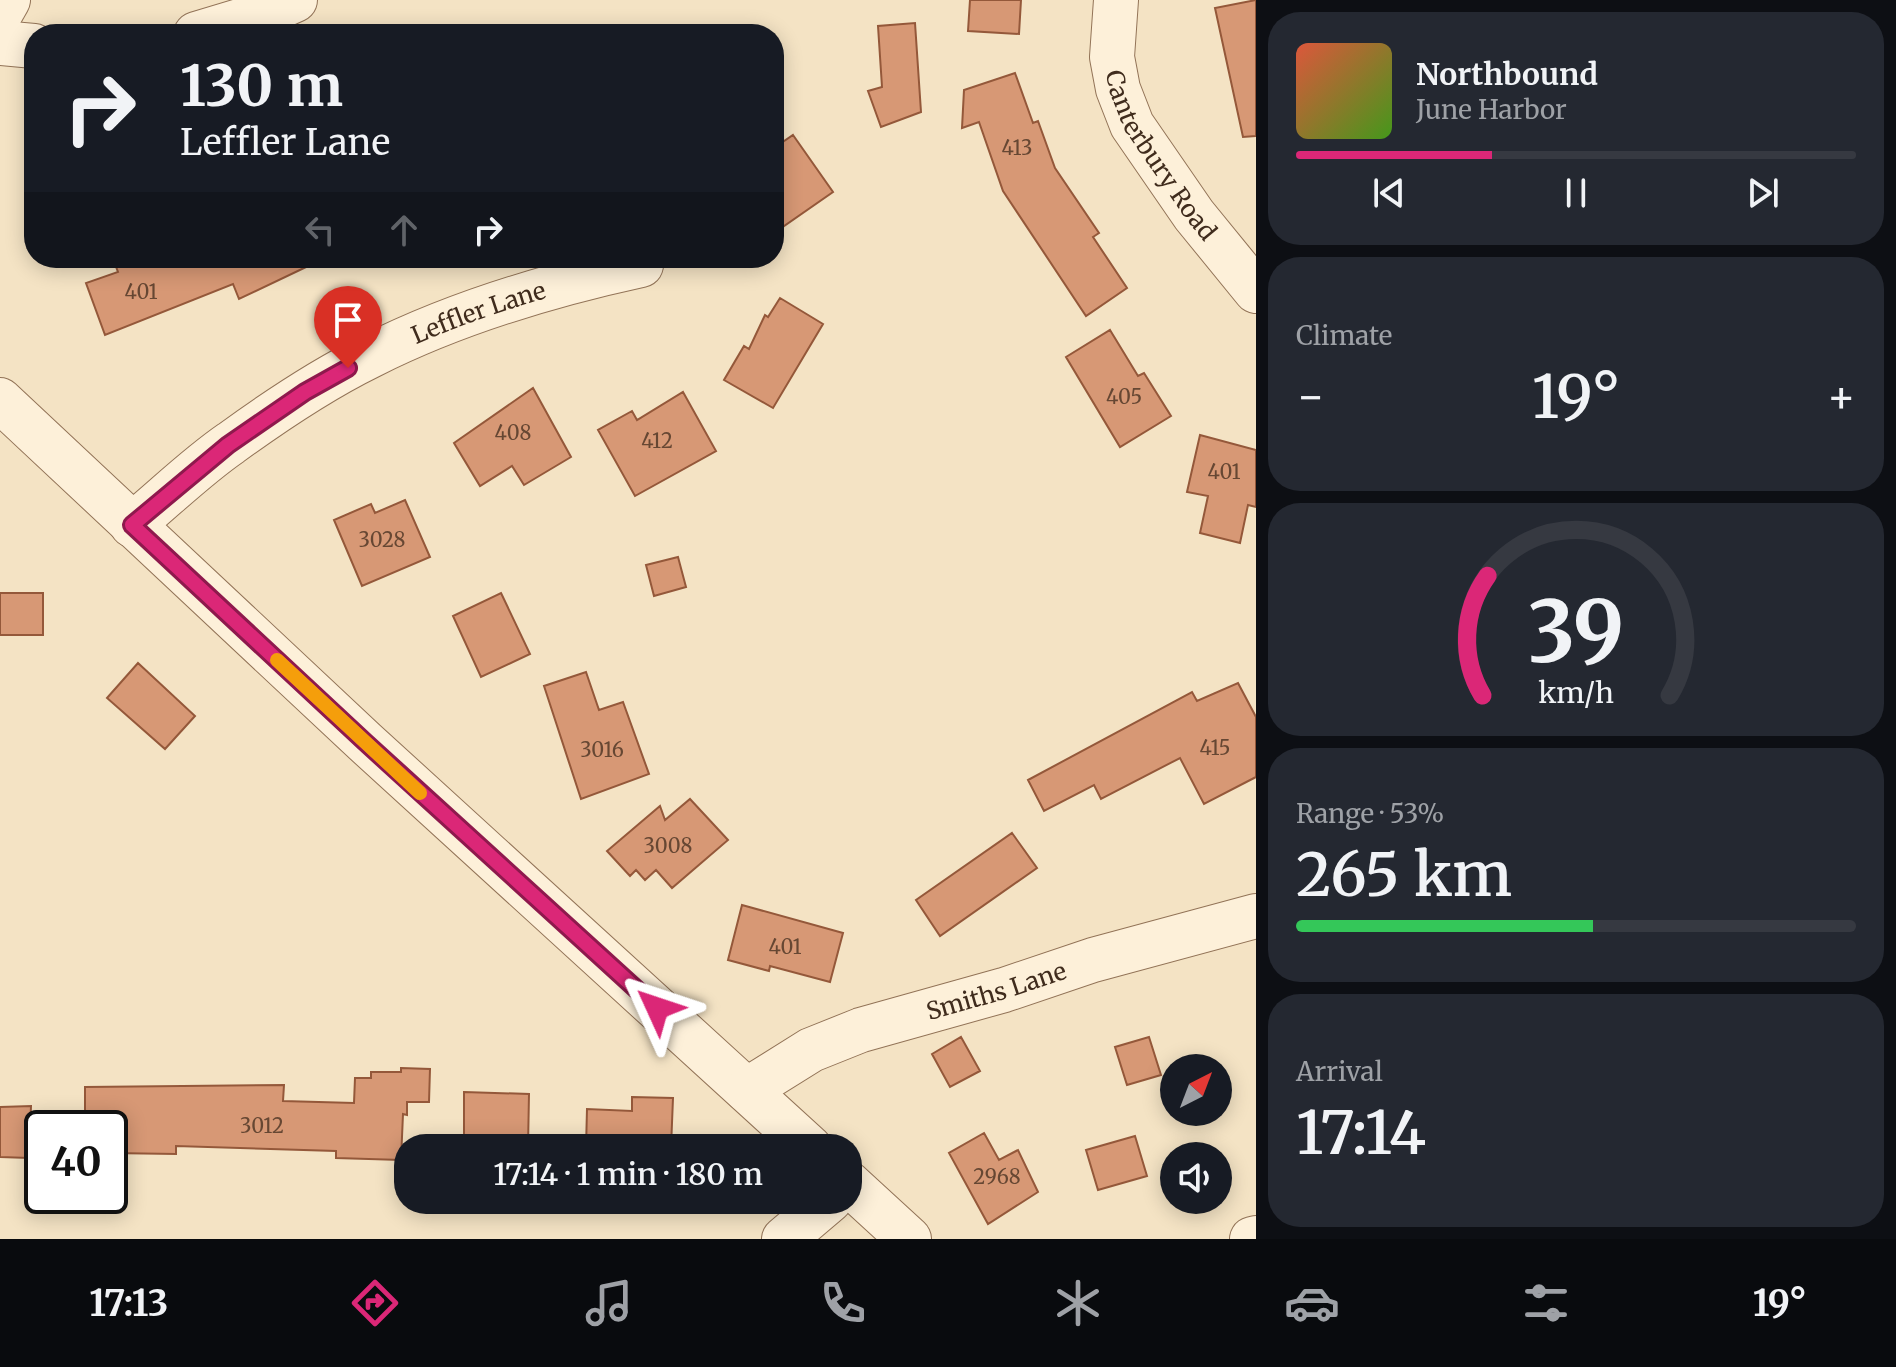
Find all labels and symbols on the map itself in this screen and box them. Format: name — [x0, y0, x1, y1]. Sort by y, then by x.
street label: Canterbury Road — [1099, 67, 1224, 246]
house number: 413 — [1002, 135, 1032, 160]
street label: Leffler Lane — [406, 274, 549, 350]
house number: 401 — [124, 279, 158, 304]
pin — [314, 286, 382, 368]
house number: 405 — [1106, 384, 1142, 409]
house number: 408 — [495, 420, 531, 445]
house number: 412 — [641, 428, 673, 453]
house number: 401 — [1207, 459, 1241, 484]
house number: 3028 — [358, 527, 406, 552]
house number: 415 — [1200, 735, 1230, 760]
house number: 3016 — [580, 737, 624, 762]
house number: 3008 — [643, 833, 693, 858]
house number: 401 — [768, 934, 802, 959]
street label: Smiths Lane — [923, 955, 1070, 1027]
position arrow — [615, 966, 699, 1050]
north arrow — [1160, 1054, 1232, 1126]
speed limit sign: 40 — [24, 1110, 128, 1214]
house number: 3012 — [240, 1113, 284, 1138]
house number: 2968 — [973, 1164, 1021, 1189]

